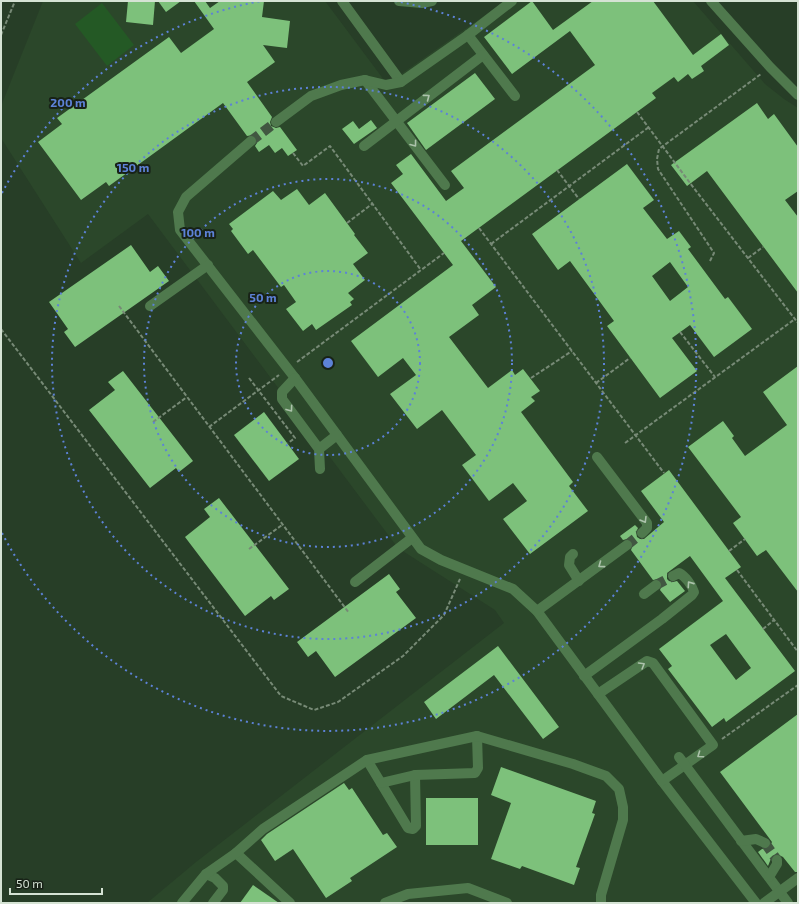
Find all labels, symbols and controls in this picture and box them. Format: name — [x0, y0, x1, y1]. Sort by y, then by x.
text: 200 m — [50, 95, 86, 109]
one-way arrow — [423, 95, 430, 102]
one-way arrow — [409, 140, 416, 147]
text: 150 m — [117, 160, 149, 174]
text: 100 m — [181, 225, 215, 239]
text: 50 m — [249, 290, 277, 304]
centre of rings — [321, 356, 335, 370]
one-way arrow — [286, 405, 293, 412]
one-way arrow — [639, 516, 646, 523]
one-way arrow — [598, 560, 605, 567]
one-way arrow — [688, 582, 695, 589]
one-way arrow — [638, 663, 645, 670]
one-way arrow — [697, 750, 704, 757]
scale bar — [10, 870, 102, 896]
text: 50 m — [16, 876, 43, 890]

